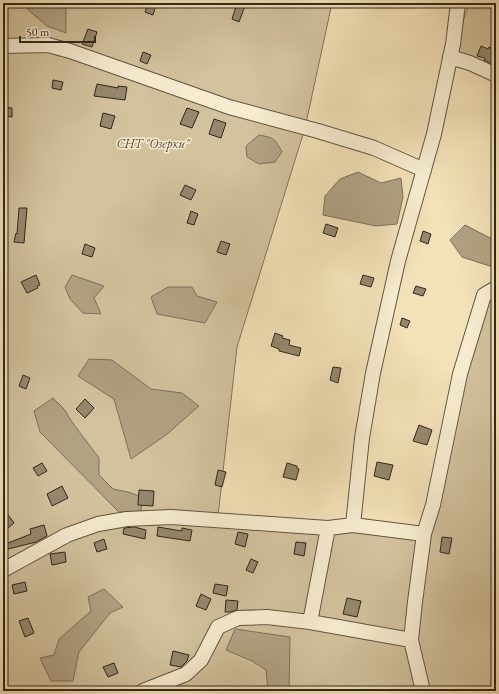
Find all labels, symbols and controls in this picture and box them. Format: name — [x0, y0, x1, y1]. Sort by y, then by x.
scale bar — [20, 18, 95, 44]
text: 50 m — [26, 24, 50, 40]
park label: СНТ "Озерки" — [116, 135, 191, 152]

